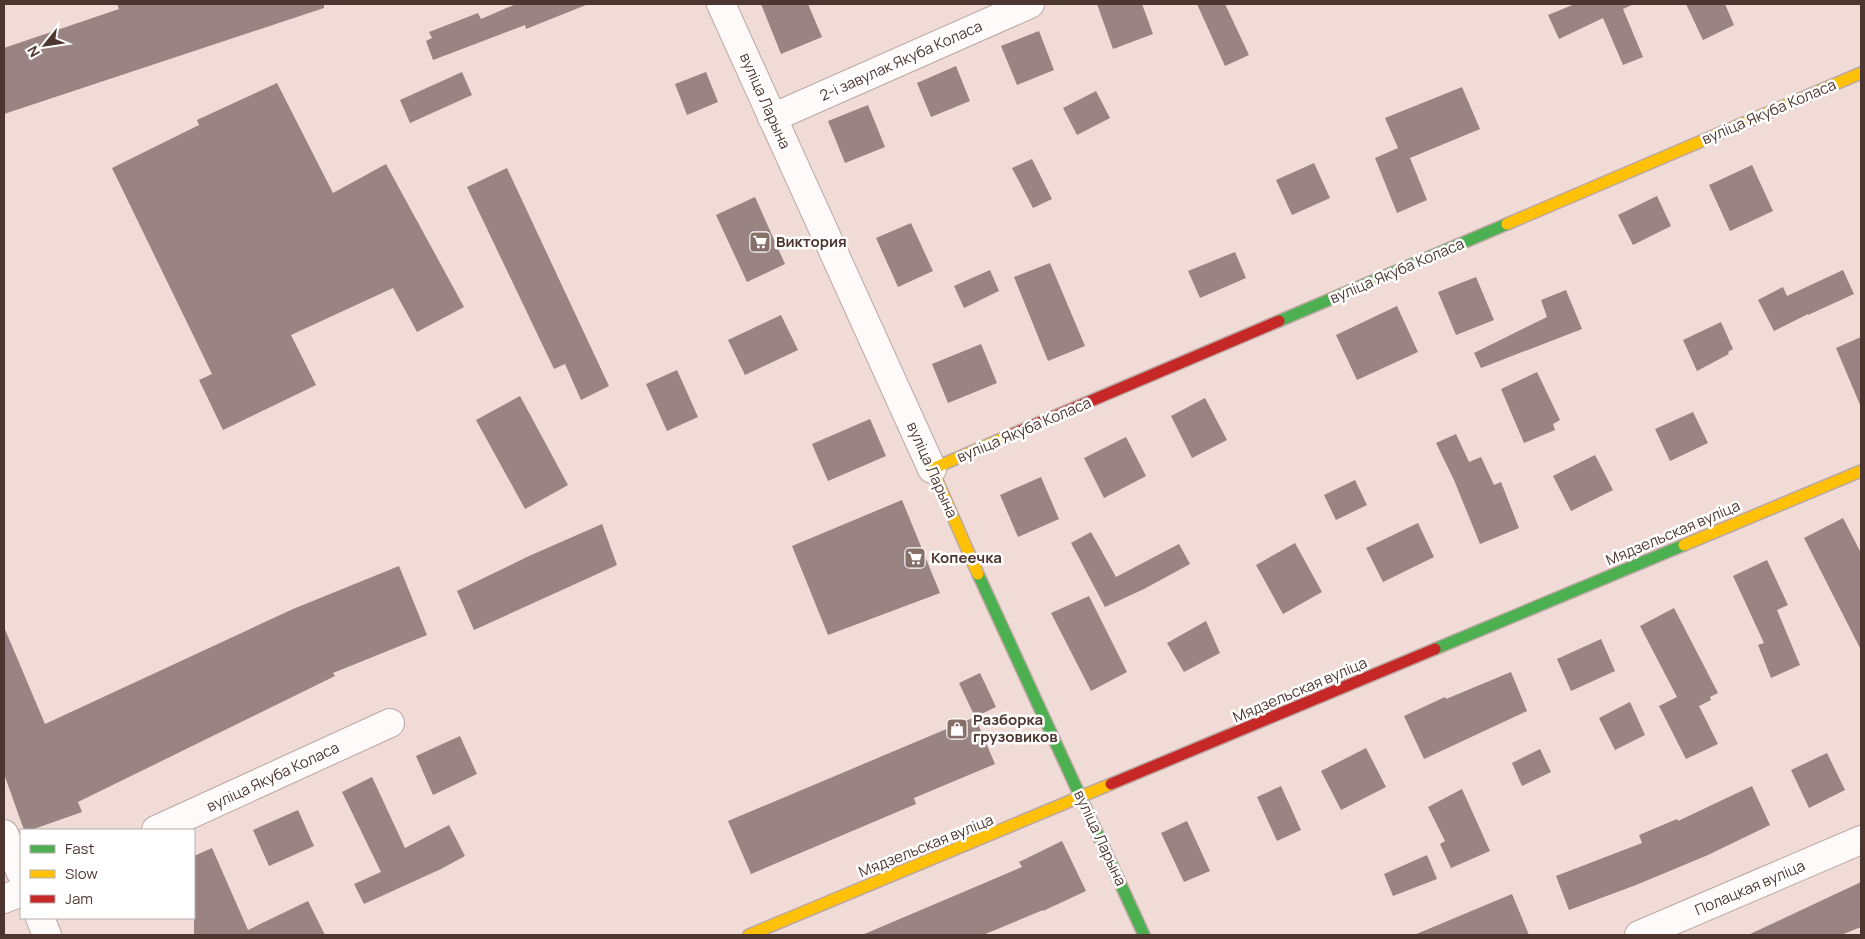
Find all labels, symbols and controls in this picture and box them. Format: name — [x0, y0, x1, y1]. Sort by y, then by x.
street label: 2-і завулак Якуба Коласа — [816, 15, 985, 106]
north arrow — [20, 20, 70, 70]
text: N — [23, 43, 44, 61]
street label: вуліца Ларына — [735, 49, 796, 152]
street label: вуліца Якуба Коласа — [1698, 74, 1839, 149]
supermarket icon: Виктория — [748, 230, 772, 254]
place label: Виктория — [776, 231, 847, 252]
street label: вуліца Якуба Коласа — [1326, 233, 1467, 308]
street label: вуліца Якуба Коласа — [953, 392, 1094, 467]
street label: вуліца Ларына — [902, 418, 963, 521]
street label: Мядзельская вуліца — [1603, 495, 1743, 570]
supermarket icon: Копеечка — [903, 546, 927, 570]
place label: Копеечка — [931, 547, 1002, 568]
street label: Мядзельская вуліца — [1230, 652, 1370, 727]
place label: Разборка грузовиков — [973, 709, 1058, 747]
shop icon: Разборка грузовиков — [945, 717, 969, 741]
street label: вуліца Якуба Коласа — [203, 737, 342, 816]
street label: вуліца Ларына — [1069, 787, 1132, 889]
street label: Мядзельская вуліца — [855, 809, 996, 882]
legend — [20, 829, 195, 919]
text: Fast — [65, 838, 94, 859]
street label: Полацкая вуліца — [1691, 855, 1808, 920]
text: Slow — [65, 863, 98, 884]
text: Jam — [65, 888, 93, 909]

